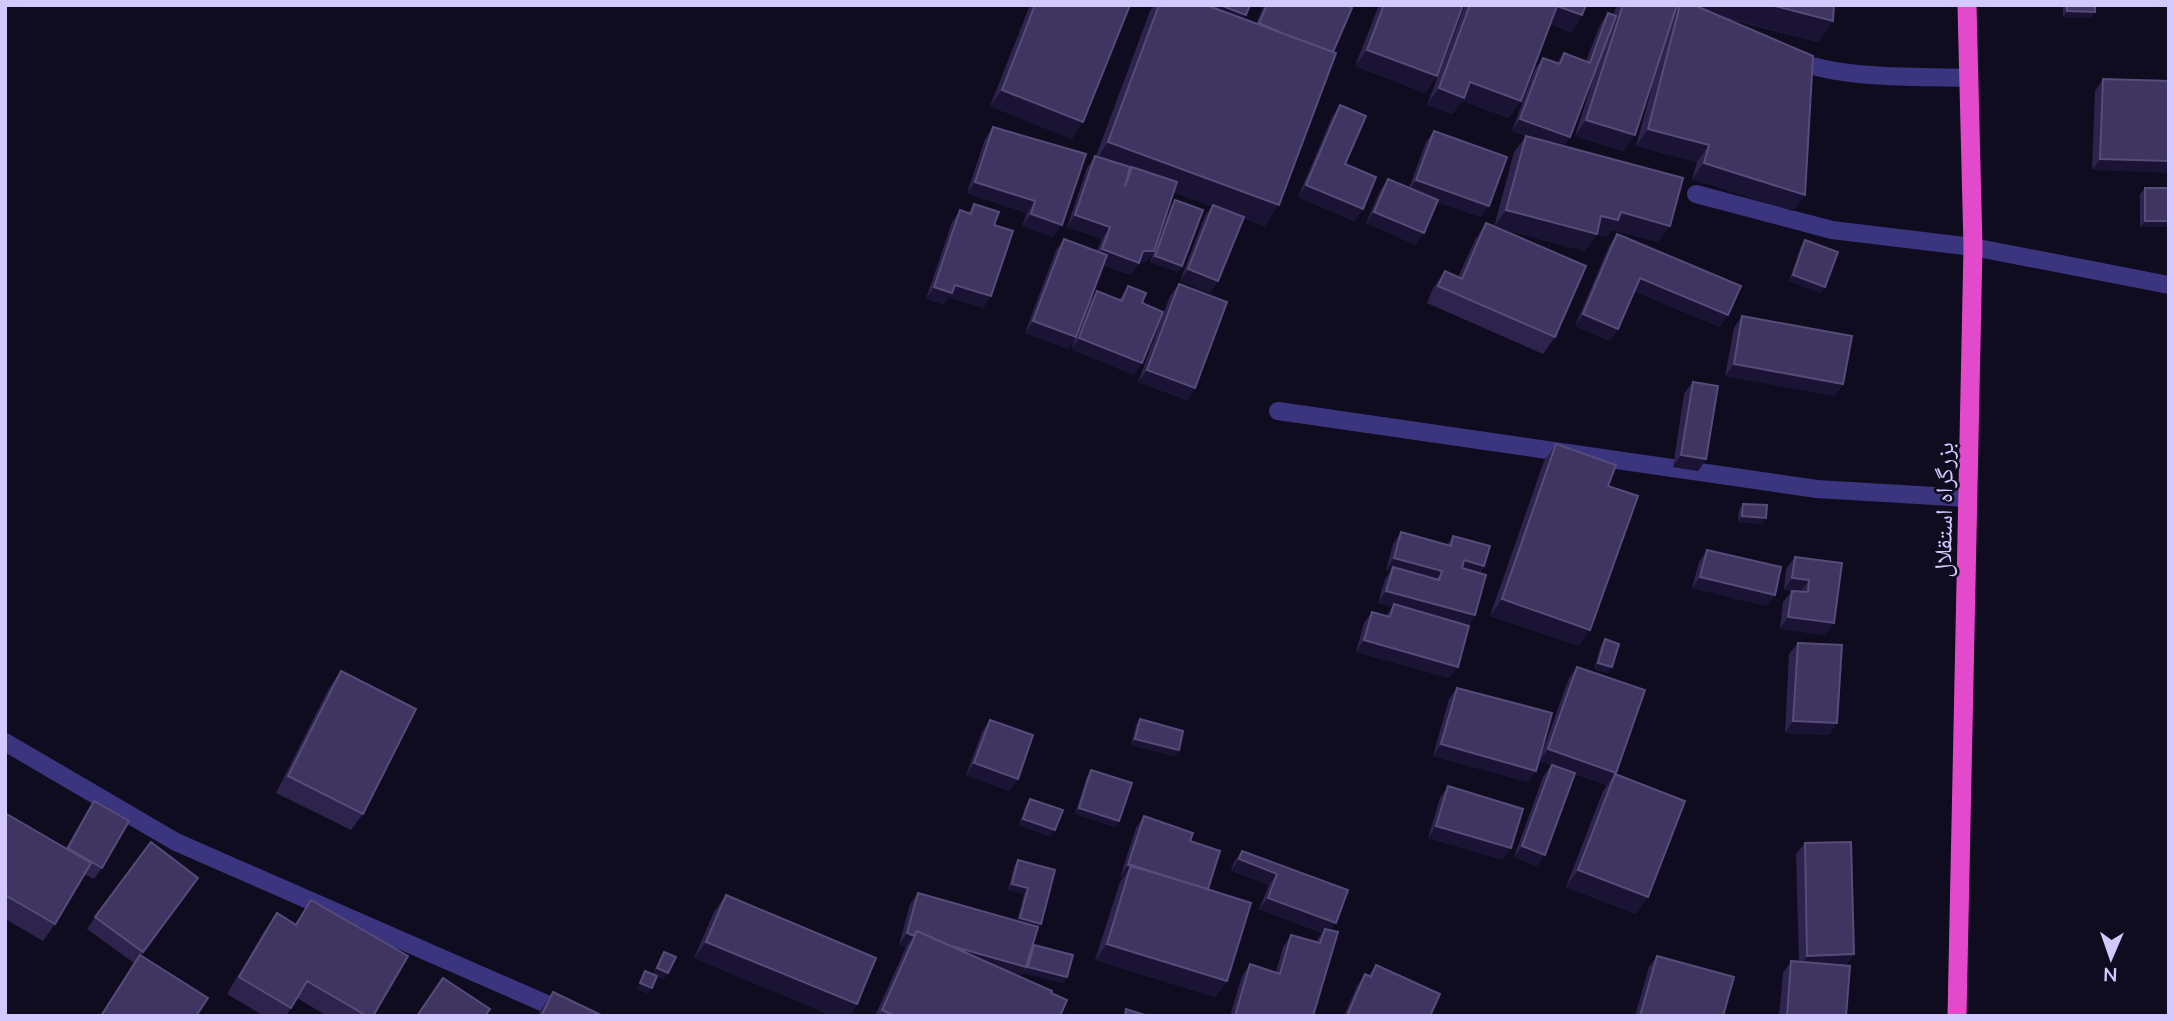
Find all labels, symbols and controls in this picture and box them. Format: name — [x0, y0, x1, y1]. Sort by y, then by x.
street label: بزرگراه استقلال — [1927, 442, 1959, 578]
north arrow — [2076, 923, 2146, 993]
text: N — [2103, 963, 2118, 987]

